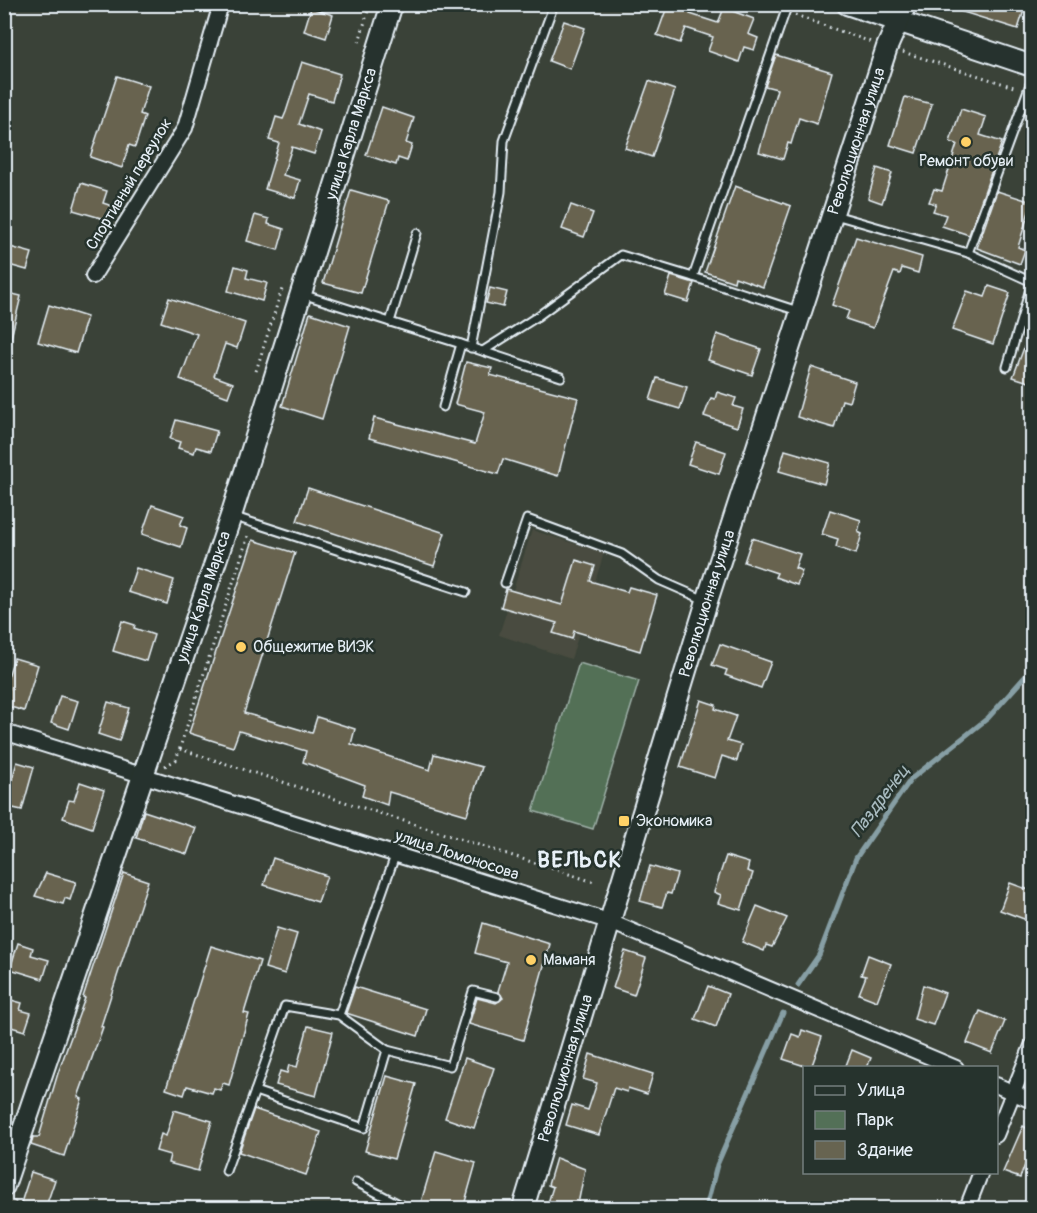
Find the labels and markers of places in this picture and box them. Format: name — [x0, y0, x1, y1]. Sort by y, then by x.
marker: Ремонт обуви — [959, 135, 973, 149]
place label: Ремонт обуви — [919, 151, 1013, 171]
place label: Общежитие ВИЭК — [253, 637, 374, 657]
marker: Общежитие ВИЭК — [234, 640, 248, 654]
place label: Экономика — [636, 811, 712, 831]
marker: Экономика — [617, 814, 631, 828]
place label: Маманя — [543, 950, 595, 970]
marker: Маманя — [524, 953, 538, 967]

